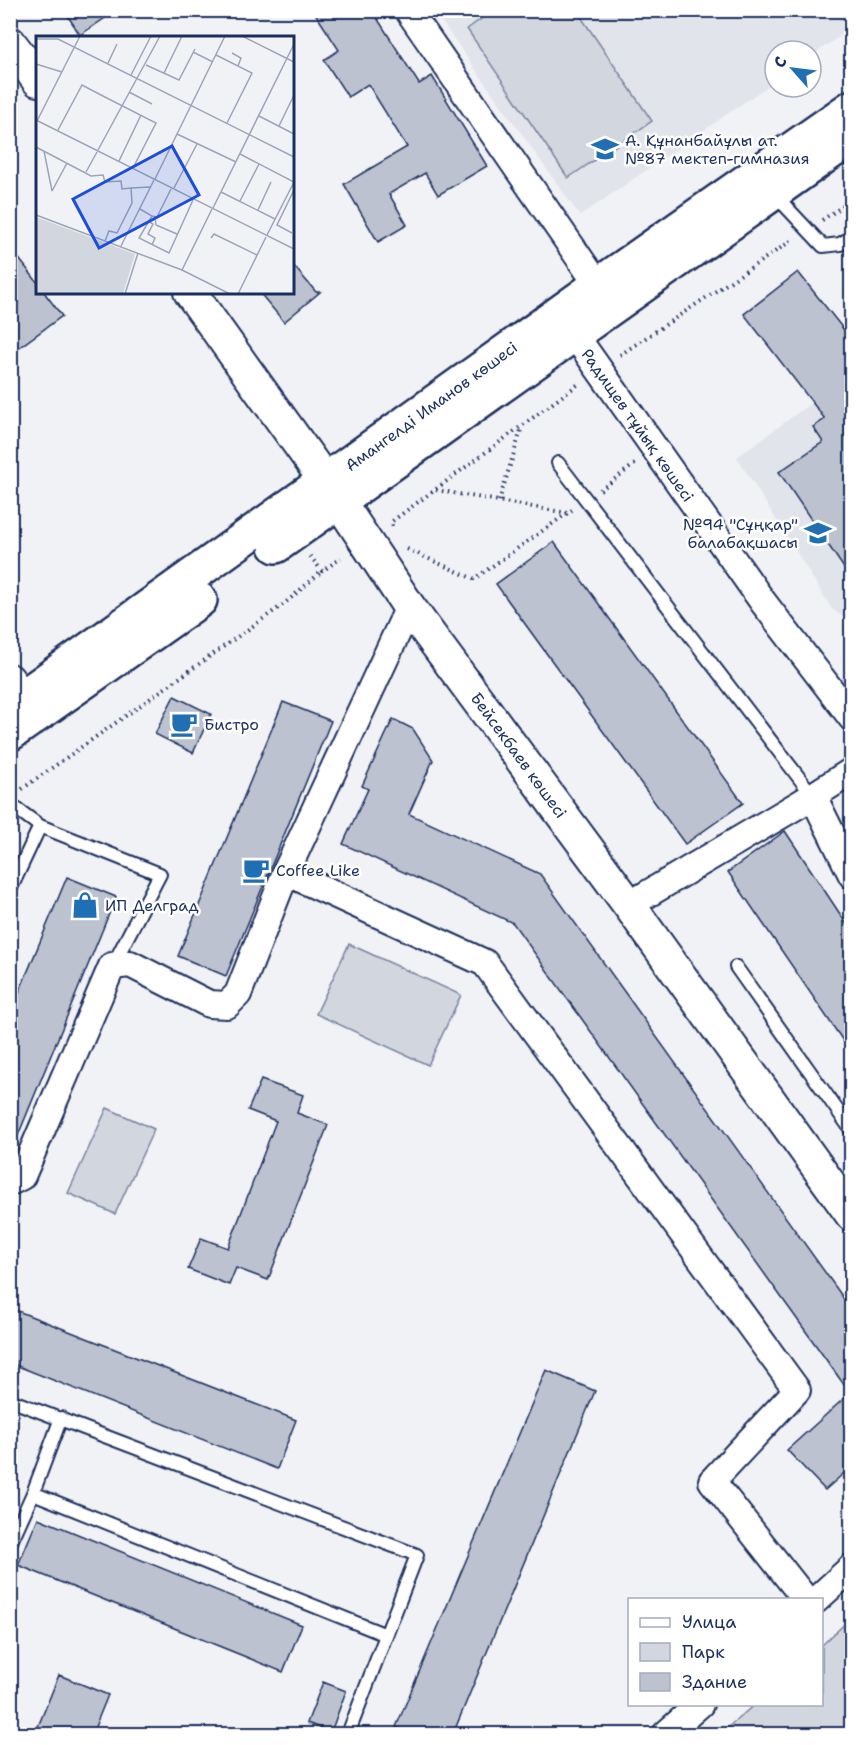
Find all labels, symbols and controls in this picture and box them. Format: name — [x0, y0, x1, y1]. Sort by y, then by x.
inset map — [36, 36, 294, 294]
north arrow — [763, 39, 823, 99]
text: С — [769, 53, 792, 71]
place label: А. Құнанбайұлы ат. №87 мектеп-гимназия — [625, 130, 809, 169]
school or university icon: А. Құнанбайұлы ат. №87 мектеп-гимназия — [590, 134, 620, 164]
street label: Амангелді Иманов көшесі — [341, 337, 522, 476]
street label: Радищев тұйық көшесі — [577, 344, 699, 506]
place label: №94 "Сұңқар" балабақшасы — [683, 514, 798, 553]
school or university icon: №94 "Сұңқар" балабақшасы — [803, 518, 833, 548]
street label: Бейсекбаев көшесі — [466, 688, 571, 822]
cafe icon: Бистро — [169, 709, 199, 739]
place label: Бистро — [204, 714, 259, 735]
cafe icon: Coffee Like — [241, 855, 271, 885]
place label: Coffee Like — [276, 860, 360, 881]
shop icon: ИП Делград — [70, 890, 100, 920]
place label: ИП Делград — [105, 895, 199, 916]
legend — [628, 1598, 823, 1706]
text: Улица — [682, 1610, 736, 1634]
text: Парк — [682, 1640, 725, 1664]
text: Здание — [682, 1670, 747, 1694]

